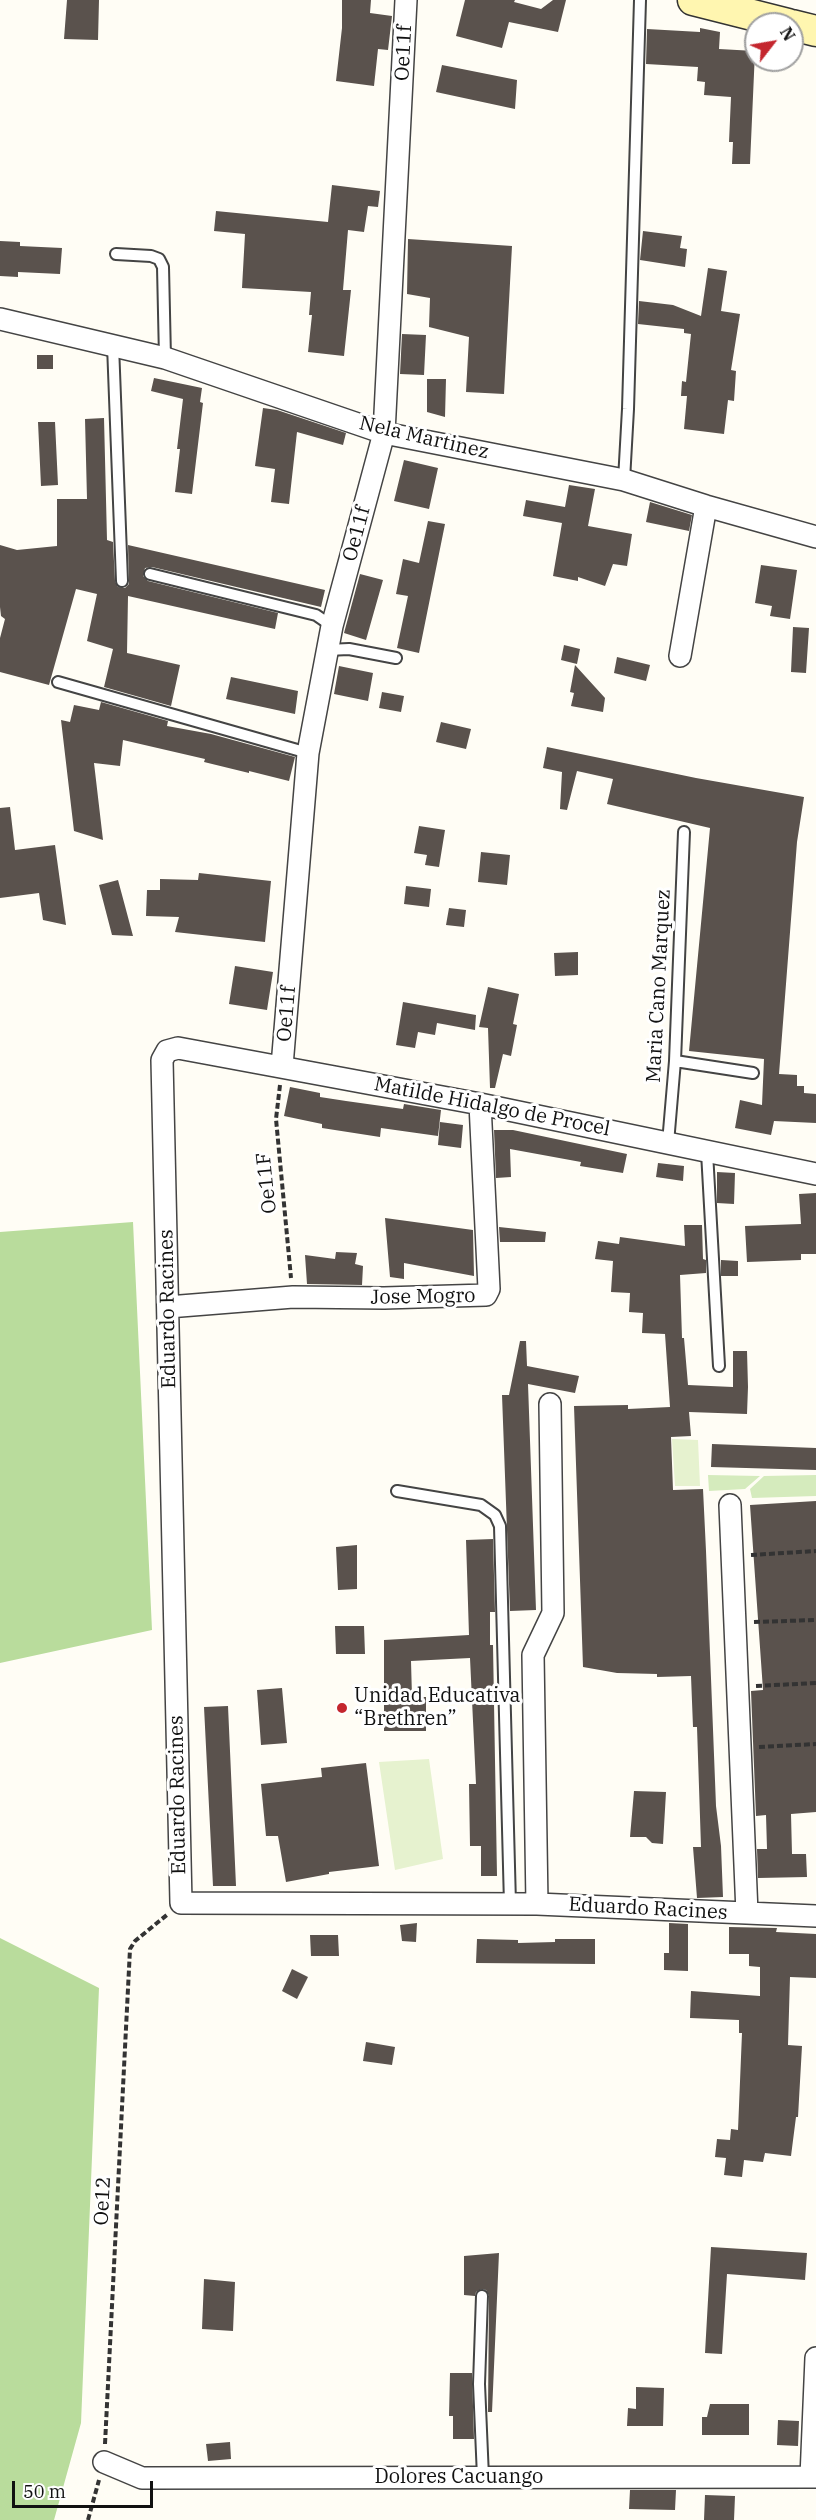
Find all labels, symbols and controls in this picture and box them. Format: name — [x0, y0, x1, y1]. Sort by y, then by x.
north arrow — [744, 12, 804, 72]
text: N — [776, 23, 800, 44]
street label: Oe11f — [391, 24, 417, 82]
street label: Nela Martinez — [357, 411, 491, 465]
street label: Oe11f — [338, 504, 376, 564]
street label: Maria Cano Marquez — [642, 889, 676, 1083]
street label: Oe11f — [273, 985, 301, 1043]
street label: Matilde Hidalgo de Procel — [372, 1072, 612, 1142]
street label: Oe11F — [252, 1151, 282, 1215]
street label: Eduardo Racines — [155, 1229, 181, 1389]
street label: Jose Mogro — [370, 1284, 476, 1310]
place label: Unidad Educativa “Brethren” — [354, 1684, 520, 1731]
marker: Unidad Educativa “Brethren” — [335, 1701, 349, 1715]
street label: Eduardo Racines — [165, 1715, 191, 1875]
street label: Eduardo Racines — [568, 1893, 728, 1925]
street label: Oe12 — [90, 2176, 116, 2226]
street label: Dolores Cacuango — [375, 2465, 543, 2489]
scale bar — [15, 2469, 156, 2507]
text: 50 m — [23, 2480, 66, 2503]

